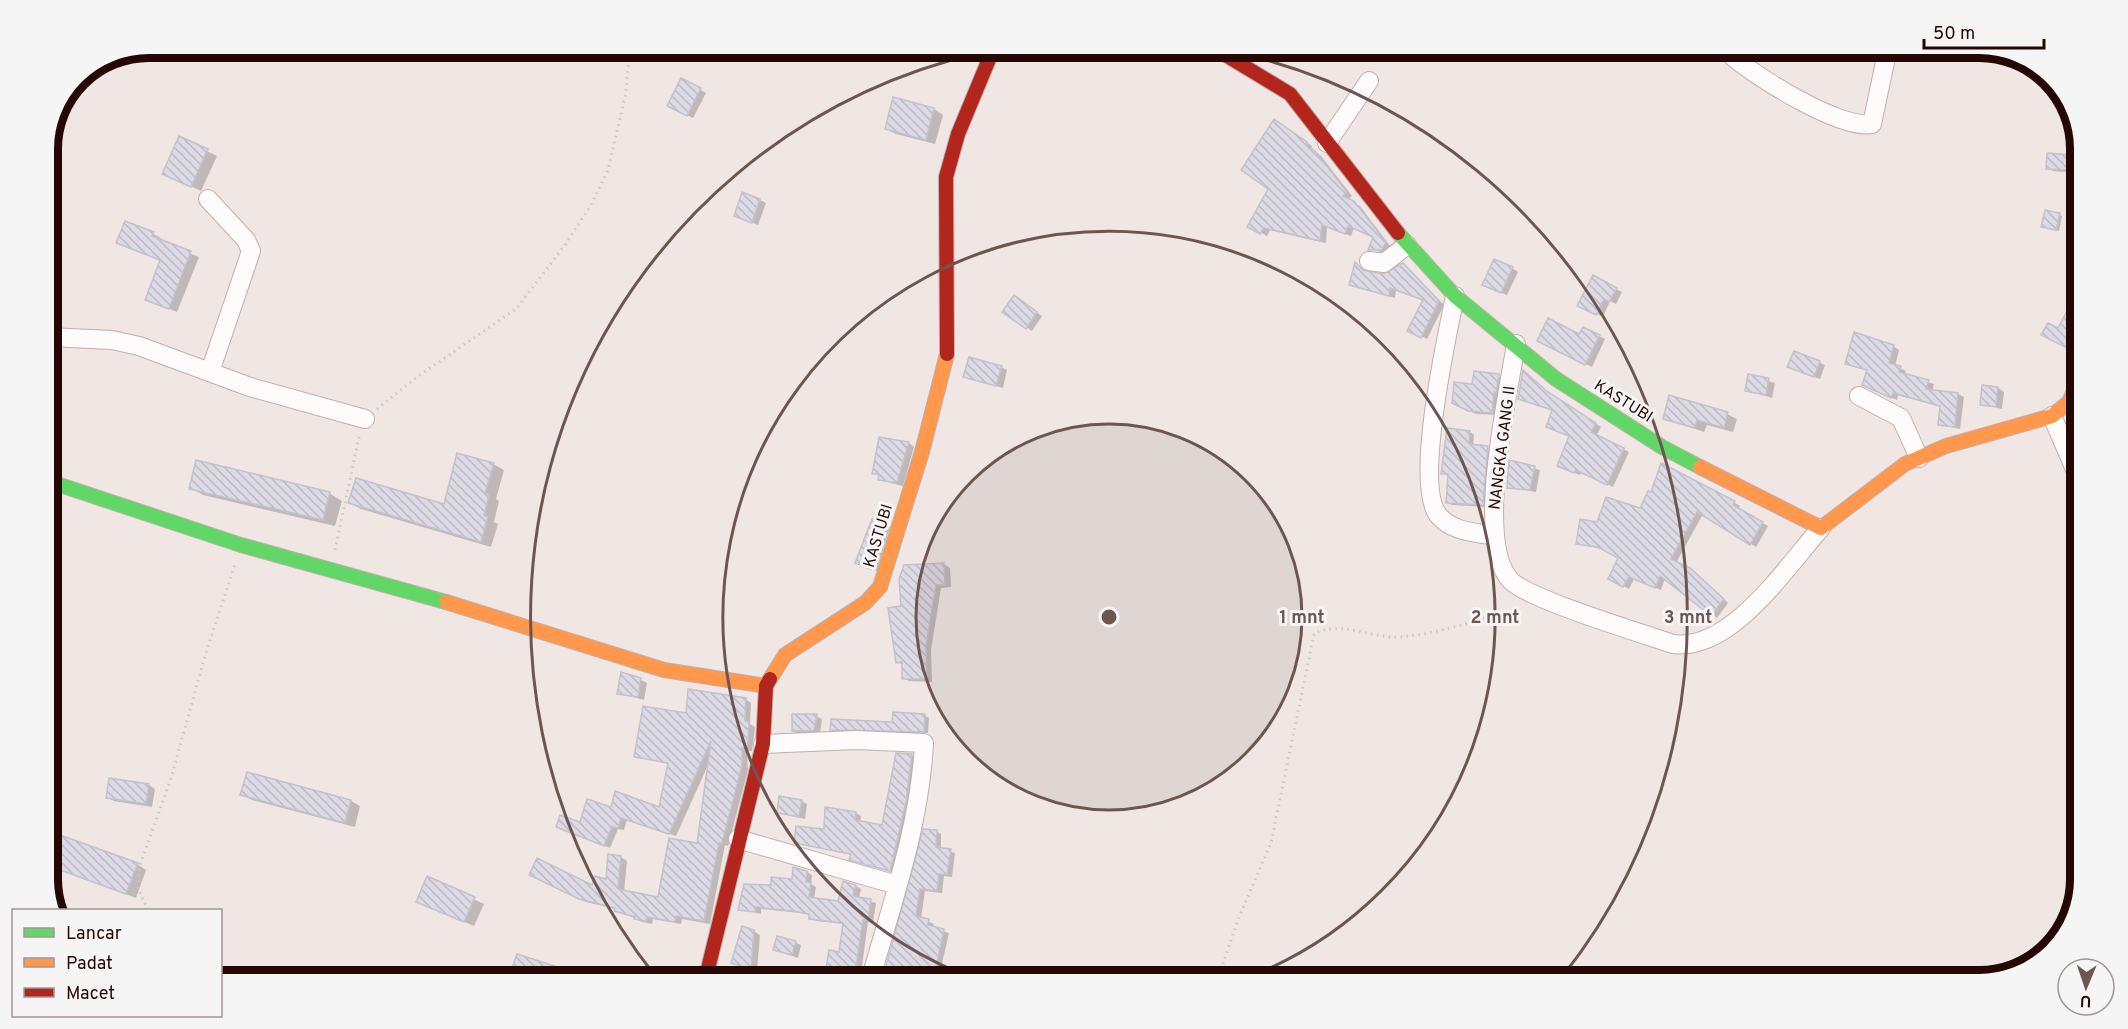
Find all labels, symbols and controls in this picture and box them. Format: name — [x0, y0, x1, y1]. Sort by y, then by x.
scale bar — [1924, 12, 2044, 50]
text: 50 m — [1933, 23, 1975, 46]
street label: KASTUBI — [1590, 376, 1656, 428]
street label: NANGKA GANG II — [1485, 385, 1521, 511]
street label: KASTUBI — [860, 502, 898, 570]
centre of rings — [1099, 607, 1119, 627]
text: 1 mnt — [1279, 607, 1325, 630]
text: 2 mnt — [1471, 607, 1519, 630]
text: 3 mnt — [1664, 607, 1712, 630]
legend — [12, 909, 222, 1017]
text: Lancar — [66, 923, 122, 946]
text: Padat — [66, 953, 113, 976]
north arrow — [2056, 957, 2116, 1017]
text: Macet — [66, 983, 115, 1006]
text: U — [2079, 990, 2092, 1010]

